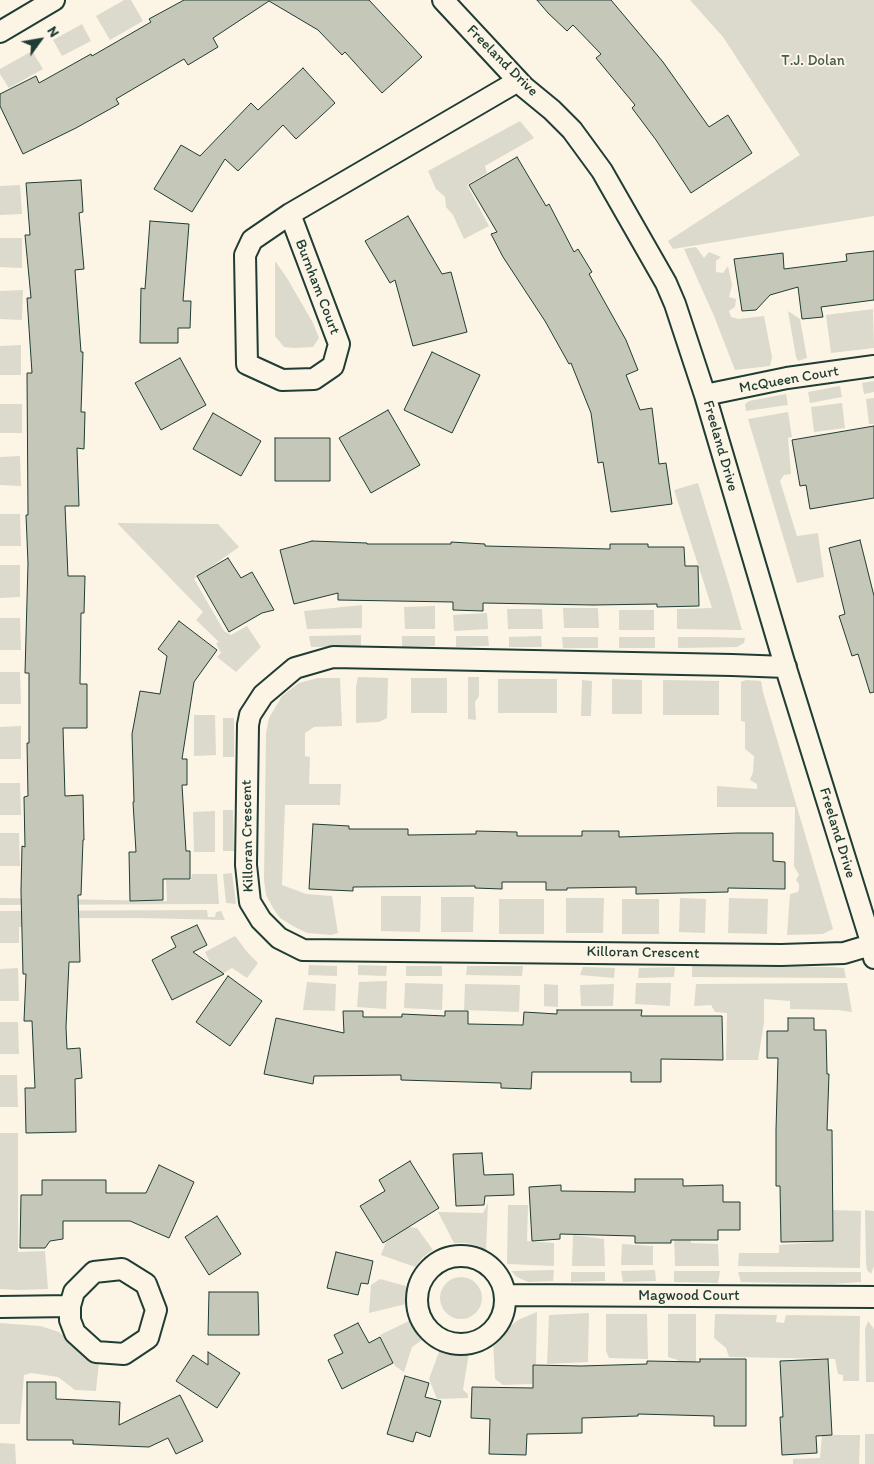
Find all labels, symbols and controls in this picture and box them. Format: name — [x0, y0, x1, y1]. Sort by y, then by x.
north arrow — [15, 15, 65, 65]
street label: Freeland Drive — [462, 21, 542, 101]
text: N — [43, 23, 63, 40]
park label: T.J. Dolan — [781, 52, 845, 70]
street label: Burnham Court — [291, 237, 343, 337]
street label: McQueen Court — [738, 362, 840, 398]
street label: Freeland Drive — [698, 398, 742, 494]
street label: Killoran Crescent — [238, 780, 258, 892]
street label: Freeland Drive — [815, 786, 859, 880]
street label: Killoran Crescent — [587, 943, 699, 963]
street label: Magwood Court — [638, 1287, 740, 1305]

